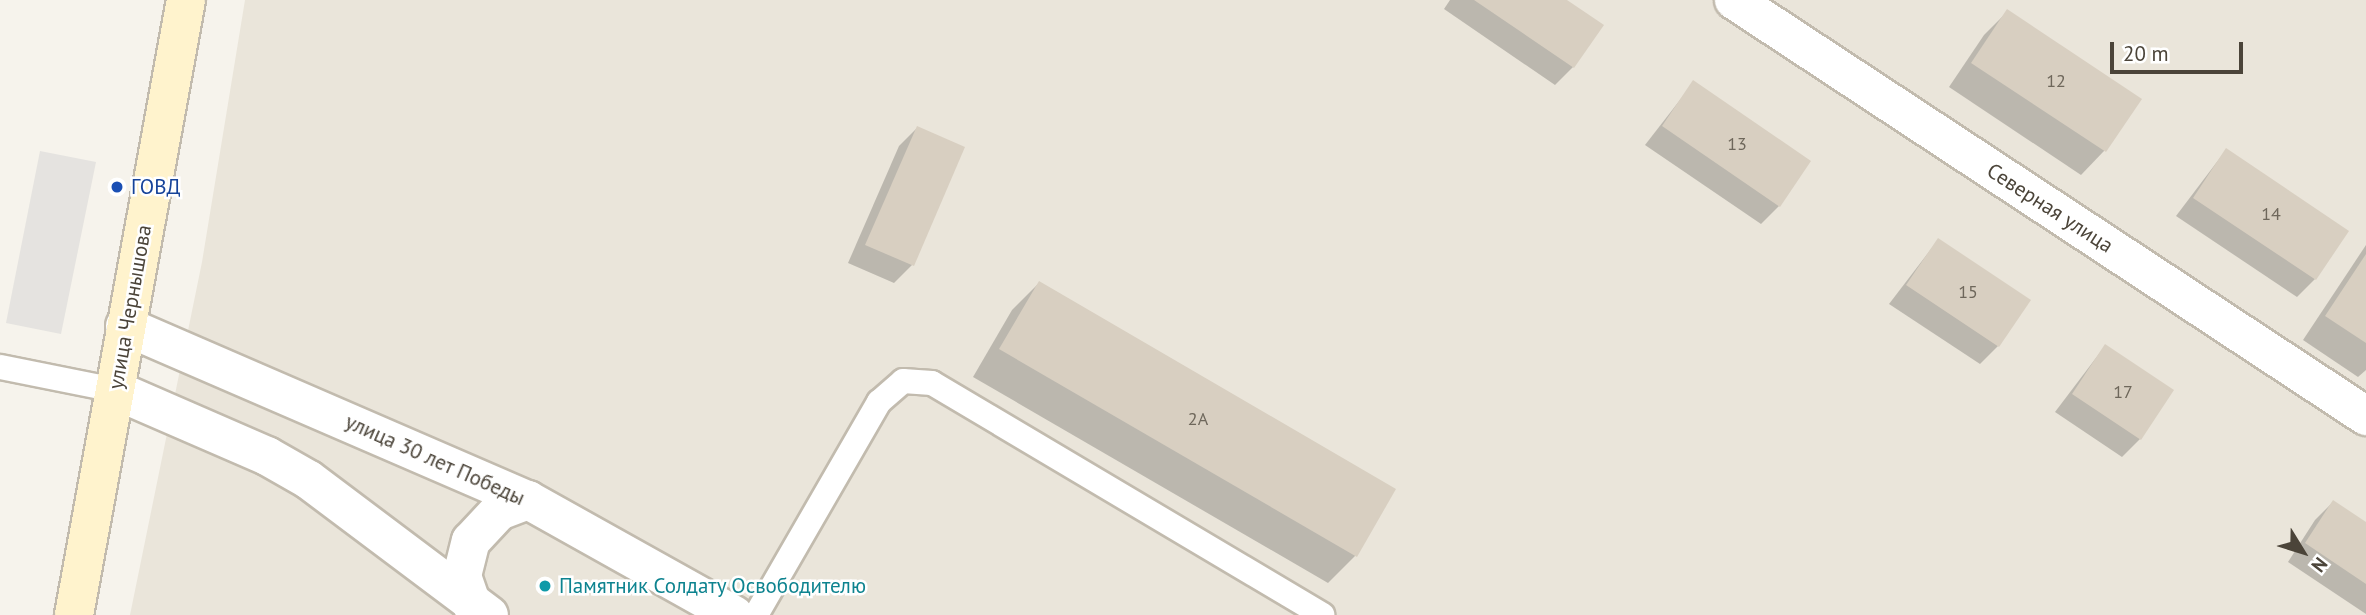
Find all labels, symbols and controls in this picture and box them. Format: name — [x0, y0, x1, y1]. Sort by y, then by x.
scale bar — [2114, 28, 2247, 72]
text: 20 m — [2123, 40, 2169, 67]
house number: 12 — [2046, 70, 2066, 92]
house number: 13 — [1727, 133, 1747, 155]
street label: Северная улица — [1982, 158, 2118, 258]
place label: ГОВД — [131, 174, 180, 200]
marker: ГОВД — [109, 179, 125, 195]
house number: 14 — [2261, 203, 2281, 225]
street label: улица Чернышова — [103, 223, 157, 391]
house number: 15 — [1958, 281, 1978, 303]
house number: 17 — [2113, 381, 2133, 403]
house number: 2А — [1188, 408, 1208, 430]
street label: улица 30 лет Победы — [341, 409, 529, 511]
north arrow — [2268, 517, 2338, 587]
text: N — [2306, 553, 2333, 577]
place label: Памятник Солдату Освободителю — [559, 573, 867, 599]
marker: Памятник Солдату Освободителю — [537, 578, 553, 594]

